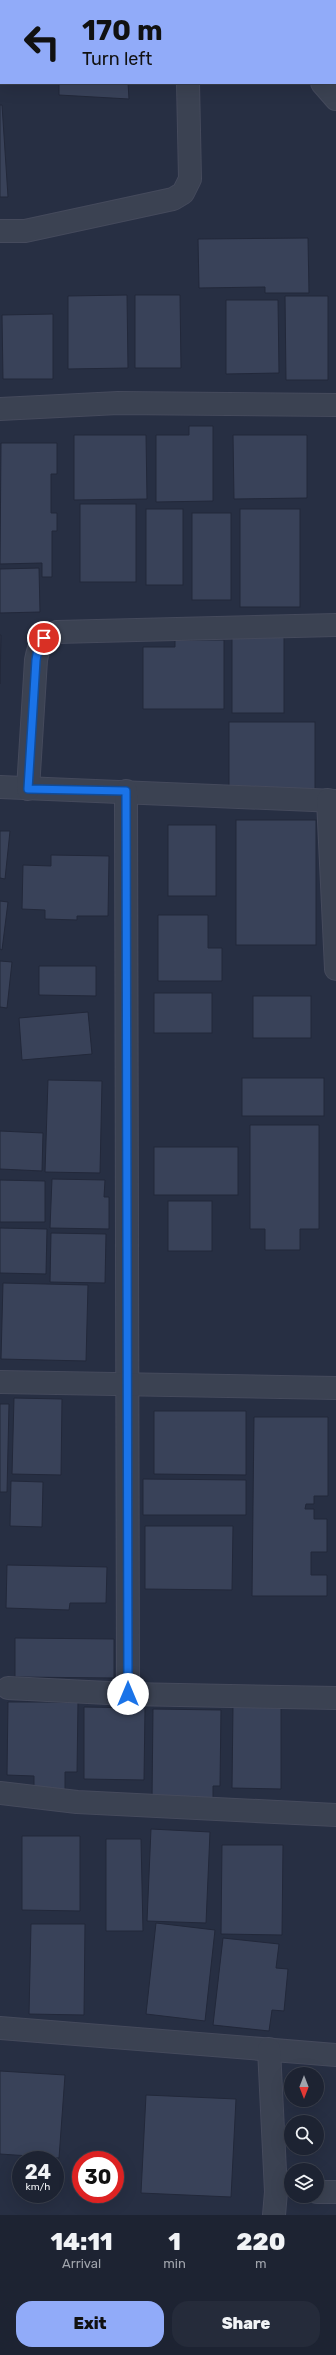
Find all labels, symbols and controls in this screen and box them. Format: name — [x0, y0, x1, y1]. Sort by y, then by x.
text: 170 m — [82, 14, 163, 47]
icon: left — [16, 16, 68, 68]
text: Turn left — [82, 48, 152, 70]
pin — [27, 621, 61, 655]
icon: arrive — [33, 627, 55, 649]
position arrow — [107, 1673, 149, 1715]
north arrow — [284, 2067, 324, 2107]
map controls — [284, 2067, 324, 2203]
button: search — [284, 2115, 324, 2155]
speed limit sign: 30 — [72, 2151, 124, 2203]
text: 24 — [25, 2160, 51, 2184]
button: layers — [284, 2163, 324, 2203]
text: km/h — [26, 2181, 50, 2193]
text: 14:11 — [50, 2228, 113, 2256]
text: 1 — [168, 2228, 181, 2256]
text: 220 — [236, 2228, 286, 2256]
text: Arrival — [62, 2256, 101, 2271]
text: min — [163, 2256, 186, 2271]
text: m — [255, 2256, 267, 2271]
button: Exit — [16, 2301, 164, 2347]
button: Share — [172, 2301, 320, 2347]

